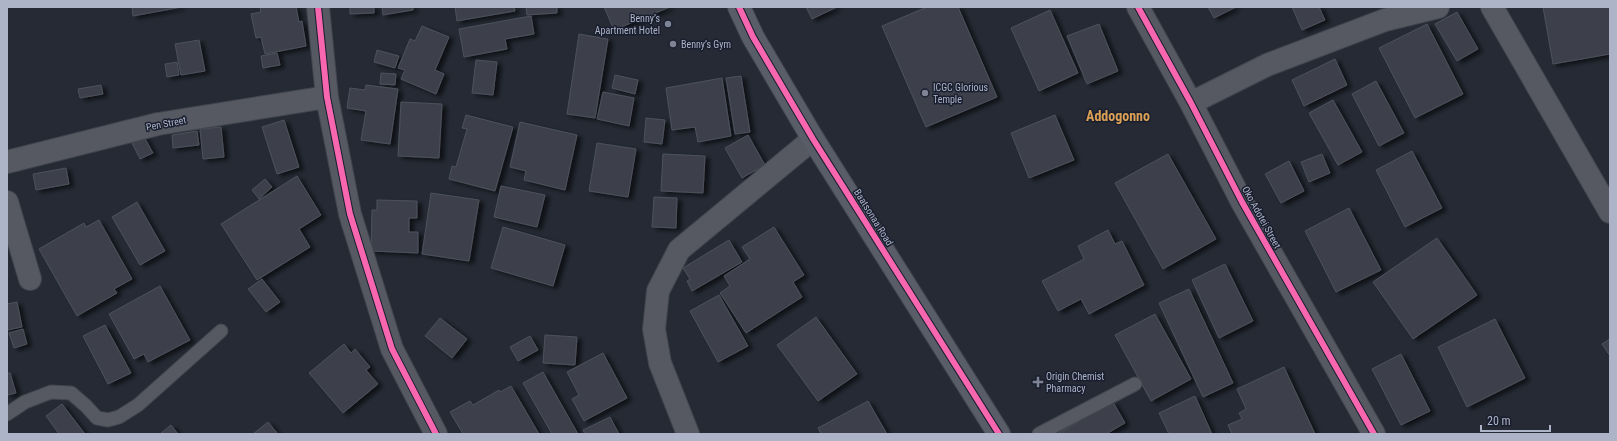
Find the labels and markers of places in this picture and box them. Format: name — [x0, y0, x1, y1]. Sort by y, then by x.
place label: Benny’s Apartment Hotel — [595, 13, 660, 36]
marker: Benny’s Apartment Hotel — [663, 19, 673, 29]
marker: Benny’s Gym — [668, 39, 678, 49]
place label: Benny’s Gym — [681, 39, 731, 50]
place label: ICGC Glorious Temple — [933, 82, 988, 105]
marker: ICGC Glorious Temple — [920, 88, 930, 98]
place label: Origin Chemist Pharmacy — [1046, 371, 1104, 394]
marker: Origin Chemist Pharmacy — [1033, 377, 1043, 387]

